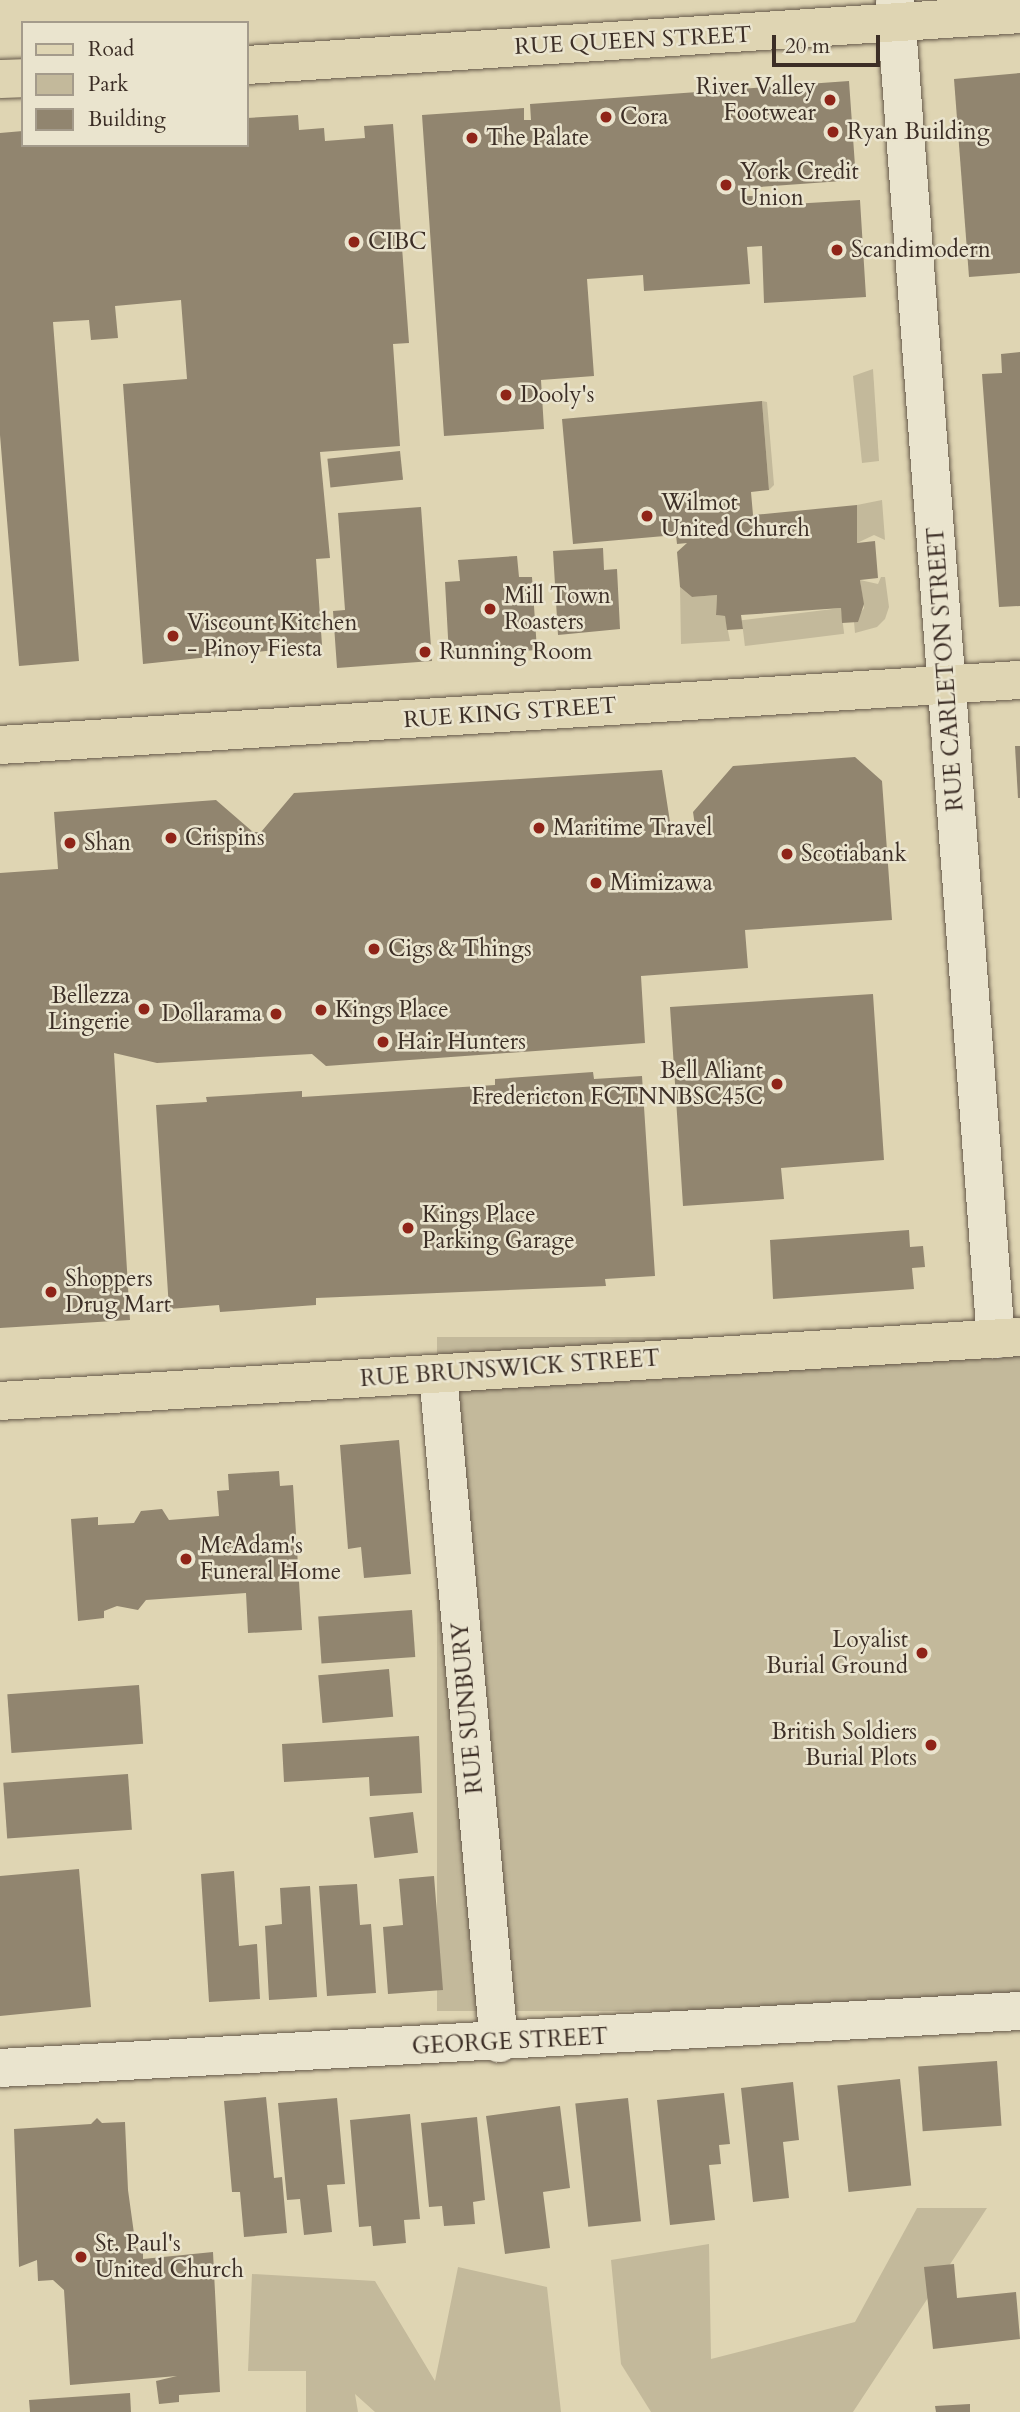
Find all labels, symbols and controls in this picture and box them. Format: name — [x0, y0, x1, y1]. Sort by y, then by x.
legend — [21, 21, 248, 147]
street label: RUE QUEEN STREET — [514, 21, 752, 61]
scale bar — [775, 21, 884, 65]
text: 20 m — [785, 32, 830, 61]
text: Road — [88, 35, 134, 64]
text: Park — [88, 70, 128, 99]
place label: River Valley Footwear — [696, 73, 816, 127]
marker: River Valley Footwear — [822, 92, 838, 108]
place label: Cora — [620, 103, 668, 131]
text: Building — [88, 105, 166, 134]
marker: Cora — [598, 109, 614, 125]
place label: Ryan Building — [847, 118, 990, 146]
place label: The Palate — [486, 124, 589, 152]
marker: Ryan Building — [825, 124, 841, 140]
marker: The Palate — [464, 130, 480, 146]
place label: York Credit Union — [740, 158, 859, 212]
marker: York Credit Union — [718, 177, 734, 193]
place label: CIBC — [368, 228, 427, 256]
marker: CIBC — [346, 234, 362, 250]
place label: Scandimodern — [851, 236, 991, 264]
marker: Scandimodern — [829, 242, 845, 258]
place label: Dooly's — [520, 381, 594, 409]
marker: Dooly's — [498, 387, 514, 403]
place label: Wilmot United Church — [661, 489, 810, 543]
marker: Wilmot United Church — [639, 508, 655, 524]
street label: RUE CARLETON STREET — [922, 526, 970, 812]
place label: Mill Town Roasters — [504, 582, 611, 636]
marker: Mill Town Roasters — [482, 601, 498, 617]
place label: Viscount Kitchen - Pinoy Fiesta — [187, 609, 358, 663]
marker: Viscount Kitchen - Pinoy Fiesta — [165, 628, 181, 644]
place label: Running Room — [439, 638, 593, 666]
marker: Running Room — [417, 644, 433, 660]
street label: RUE KING STREET — [402, 692, 618, 734]
place label: Maritime Travel — [553, 814, 712, 842]
marker: Maritime Travel — [531, 820, 547, 836]
place label: Crispins — [185, 824, 265, 852]
place label: Shan — [84, 829, 131, 857]
marker: Crispins — [163, 830, 179, 846]
marker: Shan — [62, 835, 78, 851]
place label: Scotiabank — [801, 840, 907, 868]
marker: Scotiabank — [779, 846, 795, 862]
place label: Mimizawa — [610, 869, 713, 897]
marker: Mimizawa — [588, 875, 604, 891]
place label: Cigs & Things — [388, 935, 532, 963]
marker: Cigs & Things — [366, 941, 382, 957]
place label: Bellezza Lingerie — [48, 982, 130, 1036]
place label: Kings Place — [335, 996, 449, 1024]
place label: Dollarama — [162, 1000, 262, 1028]
marker: Bellezza Lingerie — [136, 1001, 152, 1017]
marker: Kings Place — [313, 1002, 329, 1018]
marker: Dollarama — [268, 1006, 284, 1022]
place label: Hair Hunters — [397, 1028, 526, 1056]
marker: Hair Hunters — [375, 1034, 391, 1050]
place label: Bell Aliant Fredericton FCTNNBSC45C — [471, 1057, 763, 1111]
marker: Bell Aliant Fredericton FCTNNBSC45C — [769, 1076, 785, 1092]
place label: Kings Place Parking Garage — [422, 1201, 575, 1255]
marker: Kings Place Parking Garage — [400, 1220, 416, 1236]
place label: Shoppers Drug Mart — [65, 1265, 171, 1319]
marker: Shoppers Drug Mart — [43, 1284, 59, 1300]
street label: RUE BRUNSWICK STREET — [359, 1345, 661, 1393]
place label: McAdam's Funeral Home — [200, 1532, 341, 1586]
marker: McAdam's Funeral Home — [178, 1551, 194, 1567]
street label: RUE SUNBURY — [447, 1621, 489, 1795]
place label: Loyalist Burial Ground — [766, 1626, 908, 1680]
marker: Loyalist Burial Ground — [914, 1645, 930, 1661]
place label: British Soldiers Burial Plots — [771, 1718, 917, 1772]
marker: British Soldiers Burial Plots — [923, 1737, 939, 1753]
street label: GEORGE STREET — [411, 2023, 609, 2061]
place label: St. Paul's United Church — [95, 2230, 244, 2284]
marker: St. Paul's United Church — [73, 2249, 89, 2265]

